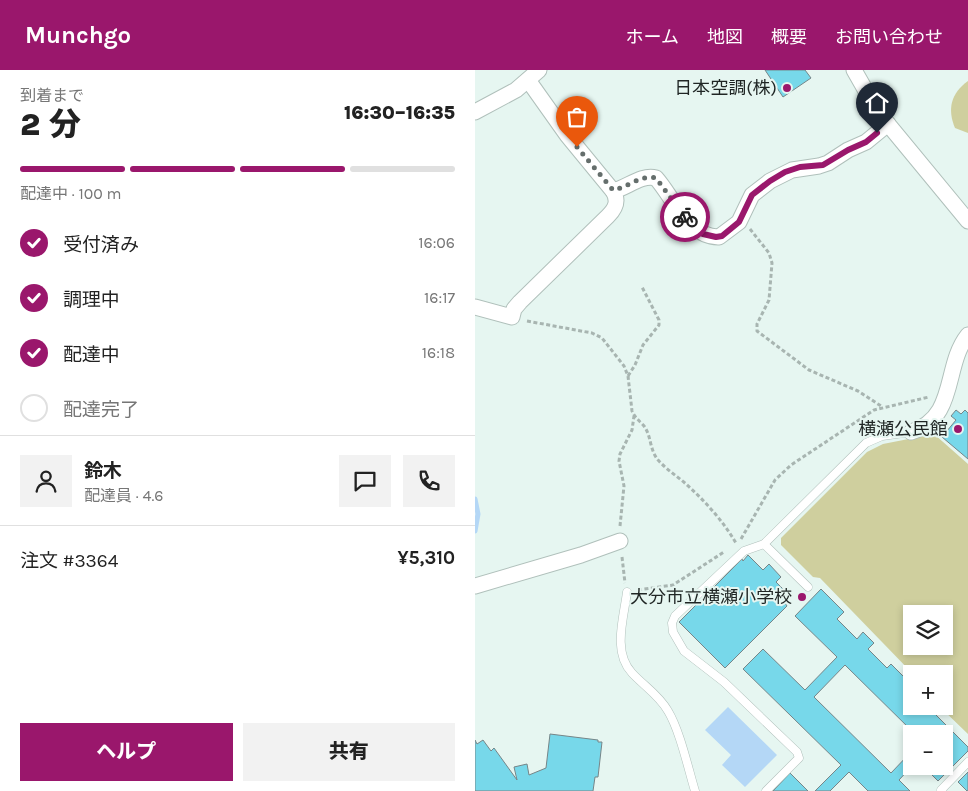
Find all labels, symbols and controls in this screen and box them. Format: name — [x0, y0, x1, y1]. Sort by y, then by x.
text: Munchgo — [25, 21, 131, 49]
text: ホーム — [626, 26, 679, 48]
text: 地図 — [707, 26, 743, 48]
text: 概要 — [771, 26, 807, 48]
text: お問い合わせ — [835, 26, 943, 48]
place label: 日本空調(株) — [674, 77, 777, 99]
marker: 日本空調(株) — [781, 82, 793, 94]
pin — [856, 82, 898, 133]
text: 到着まで — [20, 86, 84, 105]
icon: home — [863, 89, 891, 117]
pin — [556, 96, 598, 147]
text: 16:30–16:35 — [344, 102, 455, 124]
icon: bag — [563, 103, 591, 131]
text: 2 分 — [20, 106, 81, 143]
text: 配達中 · 100 m — [20, 184, 122, 203]
courier — [660, 192, 710, 242]
icon: bike — [671, 203, 699, 231]
icon: check — [20, 229, 48, 257]
text: 16:06 — [418, 233, 455, 252]
text: 受付済み — [63, 234, 139, 256]
icon: check — [20, 284, 48, 312]
text: 16:17 — [424, 288, 455, 307]
text: 調理中 — [63, 289, 120, 311]
icon: check — [20, 339, 48, 367]
text: 16:18 — [422, 343, 455, 362]
text: 配達中 — [63, 344, 120, 366]
text: 配達完了 — [63, 399, 139, 421]
place label: 横瀬公民館 — [858, 418, 948, 440]
marker: 横瀬公民館 — [952, 423, 964, 435]
button: person — [20, 455, 72, 507]
button: chat — [339, 455, 391, 507]
button: phone — [403, 455, 455, 507]
text: 鈴木 — [84, 460, 122, 482]
text: 配達員 · 4.6 — [84, 486, 163, 505]
text: ¥5,310 — [397, 547, 455, 569]
text: 注文 #3364 — [20, 550, 118, 572]
place label: 大分市立横瀬小学校 — [630, 586, 792, 608]
marker: 大分市立横瀬小学校 — [796, 591, 808, 603]
map controls — [903, 605, 953, 775]
button: layers — [903, 605, 953, 655]
button: + — [903, 665, 953, 715]
button: ヘルプ — [20, 723, 233, 781]
button: 共有 — [243, 723, 455, 781]
button: − — [903, 725, 953, 775]

